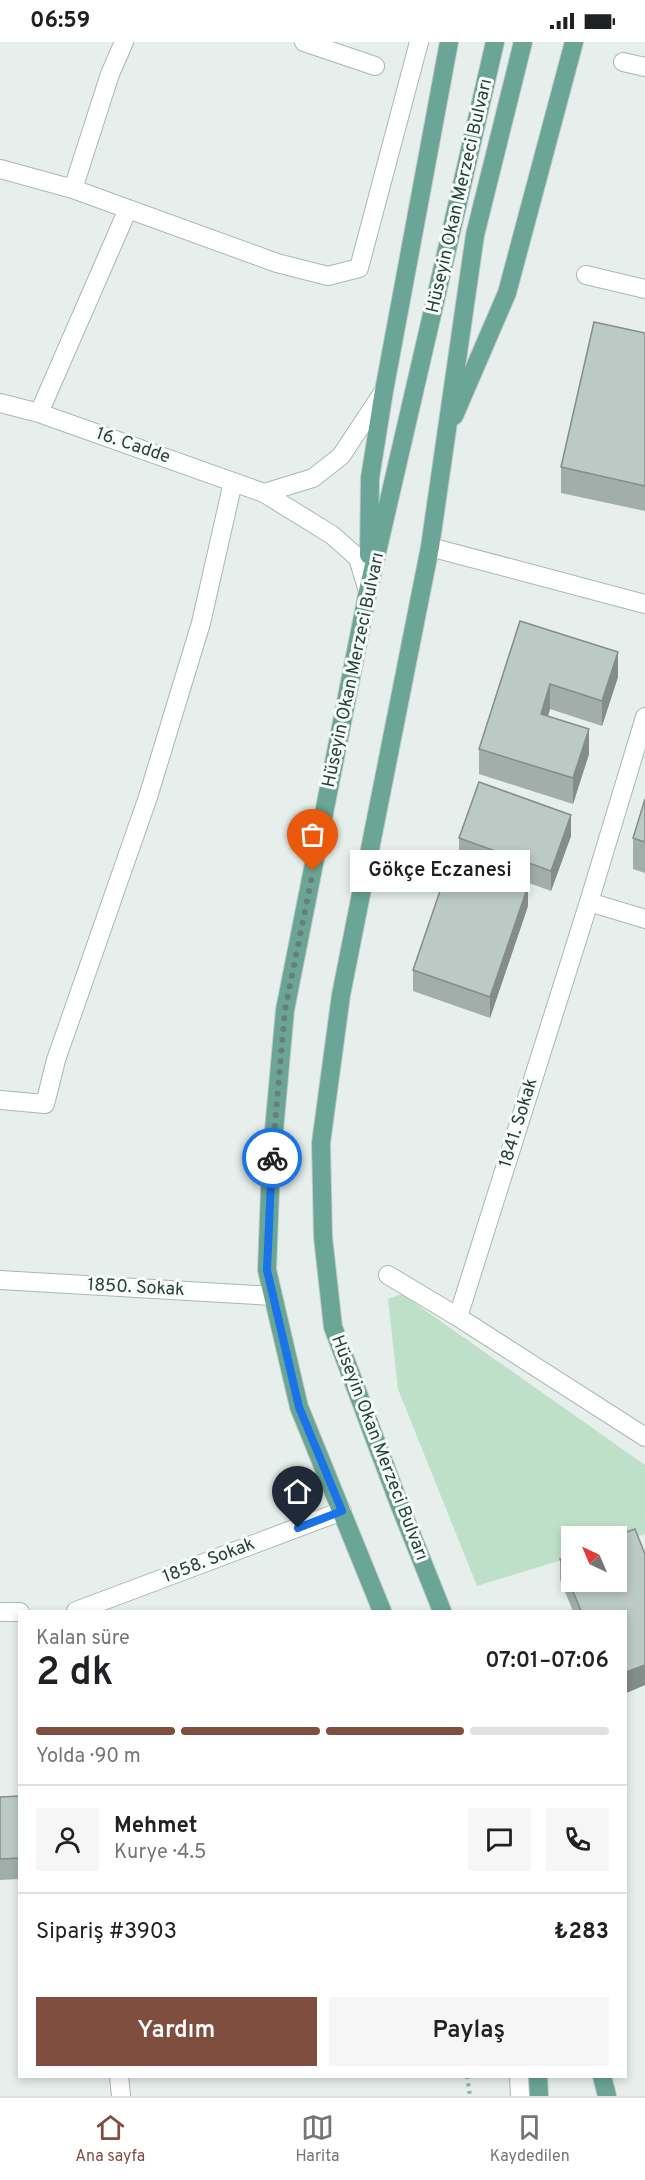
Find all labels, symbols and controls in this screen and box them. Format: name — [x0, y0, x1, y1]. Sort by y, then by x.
text: 06:59 — [30, 8, 90, 35]
street label: Hüseyin Okan Merzeci Bulvarı — [422, 77, 498, 315]
street label: 16. Cadde — [93, 423, 173, 469]
street label: Hüseyin Okan Merzeci Bulvarı — [318, 550, 390, 790]
pin — [287, 809, 338, 871]
icon: bag — [296, 818, 329, 851]
callout: Gökçe Eczanesi — [349, 850, 529, 892]
text: Gökçe Eczanesi — [368, 858, 512, 884]
street label: 1841. Sokak — [494, 1075, 544, 1171]
courier — [242, 1128, 302, 1188]
icon: bike — [256, 1142, 289, 1175]
street label: 1850. Sokak — [87, 1274, 185, 1302]
street label: Hüseyin Okan Merzeci Bulvarı — [325, 1332, 433, 1564]
pin — [272, 1466, 323, 1528]
icon: home — [281, 1475, 314, 1508]
north arrow — [561, 1526, 627, 1592]
map controls — [561, 1526, 627, 1592]
street label: 1858. Sokak — [160, 1533, 258, 1589]
text: Kalan süre — [36, 1626, 130, 1652]
text: 07:01–07:06 — [485, 1648, 609, 1675]
text: 2 dk — [36, 1650, 113, 1699]
text: Yolda · 90 m — [36, 1744, 141, 1770]
button: person — [36, 1808, 99, 1871]
button: chat — [468, 1808, 531, 1871]
button: phone — [546, 1808, 609, 1871]
text: Mehmet — [114, 1813, 197, 1840]
text: Kurye · 4.5 — [114, 1840, 206, 1866]
text: Sipariş #3903 — [36, 1919, 177, 1946]
text: ₺283 — [554, 1919, 609, 1946]
button: Yardım — [36, 1997, 317, 2066]
button: Paylaş — [329, 1997, 609, 2066]
tab: Ana sayfa — [75, 2111, 145, 2167]
tab: Harita — [296, 2111, 339, 2167]
tab: Kaydedilen — [490, 2111, 570, 2167]

